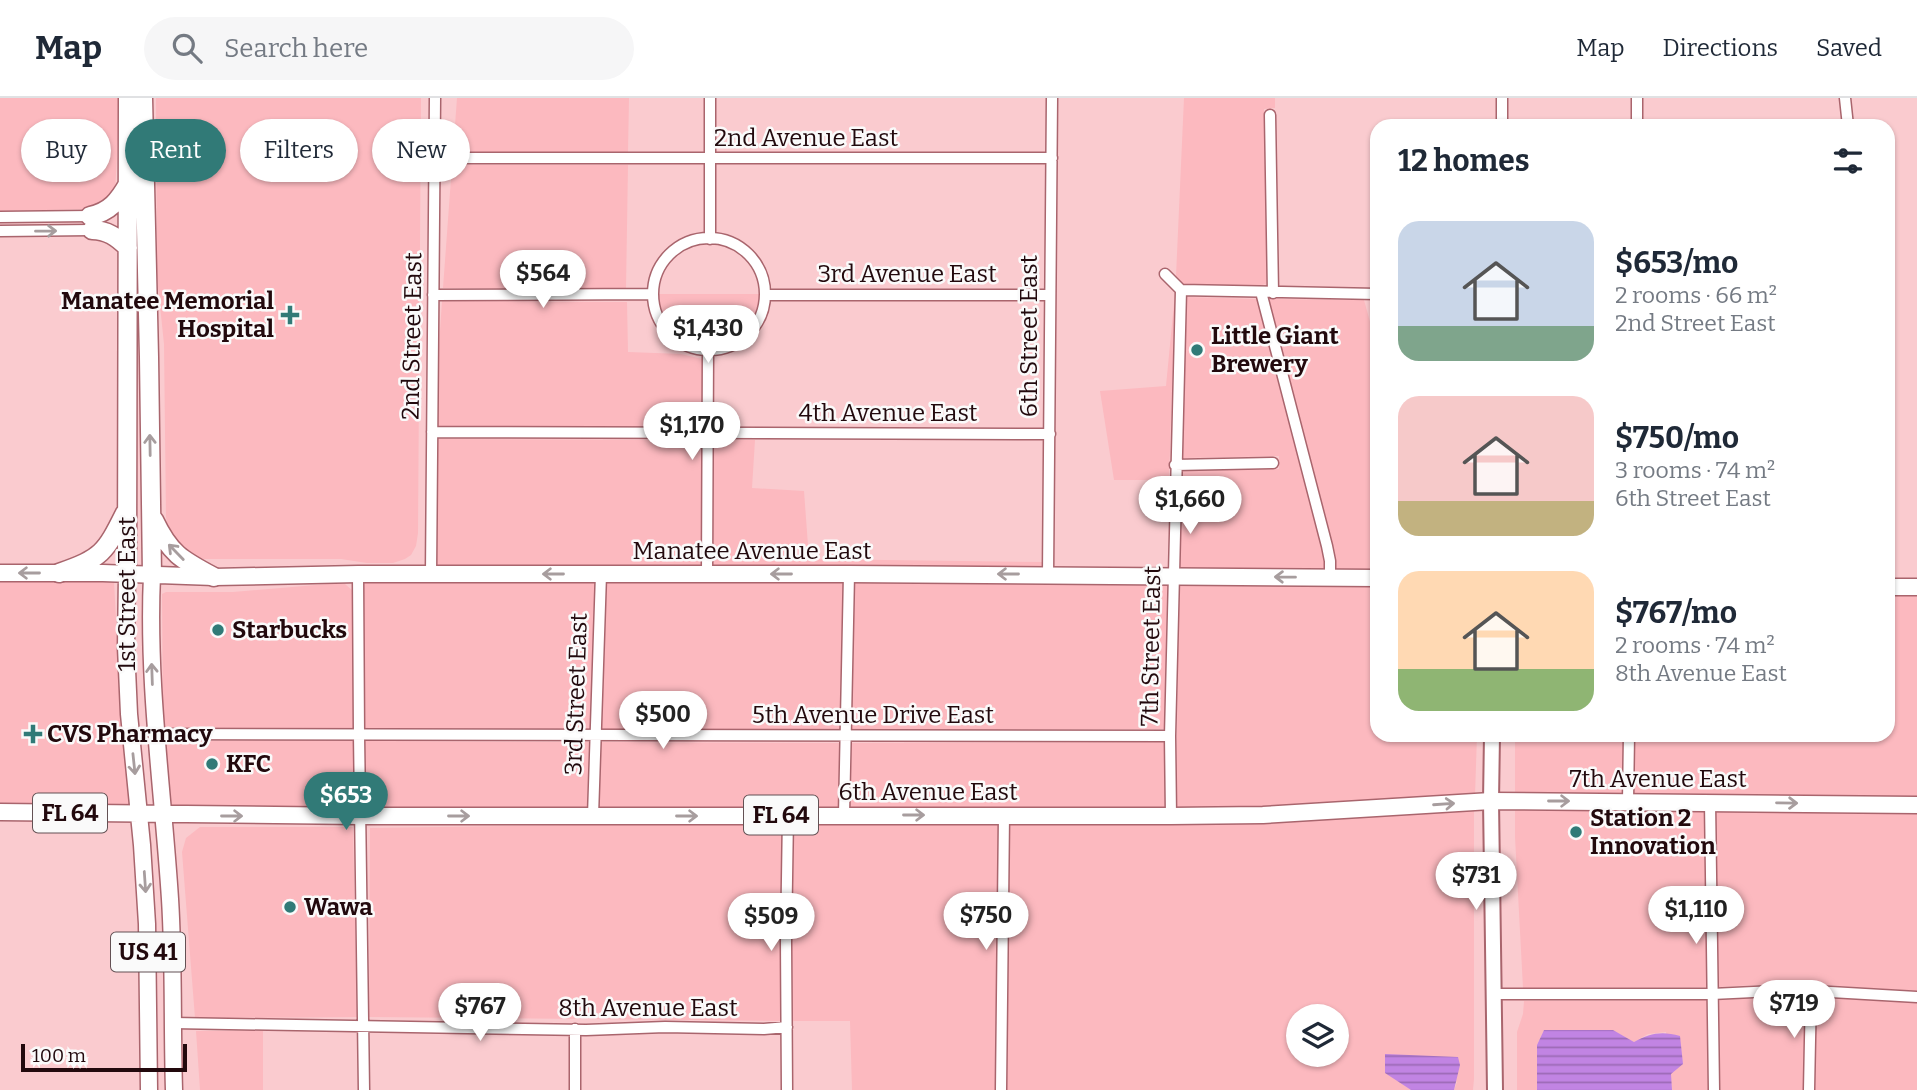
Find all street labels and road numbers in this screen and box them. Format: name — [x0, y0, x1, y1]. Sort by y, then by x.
street label: 2nd Avenue East — [714, 124, 898, 152]
street label: 2nd Street East — [397, 252, 427, 420]
street label: 6th Street East — [1015, 254, 1043, 417]
street label: 3rd Avenue East — [817, 260, 997, 288]
street label: 4th Avenue East — [798, 399, 978, 427]
street label: 1st Street East — [113, 516, 141, 672]
street label: Manatee Avenue East — [633, 537, 872, 565]
street label: 7th Street East — [1136, 565, 1166, 727]
street label: 3rd Street East — [559, 612, 593, 776]
street label: 5th Avenue Drive East — [752, 701, 994, 729]
street label: 7th Avenue East — [1569, 765, 1747, 793]
street label: 6th Avenue East — [838, 778, 1018, 806]
road number: FL 64 — [33, 793, 107, 832]
road number: FL 64 — [744, 796, 818, 834]
road number: US 41 — [111, 932, 185, 972]
street label: 8th Avenue East — [558, 994, 738, 1022]

